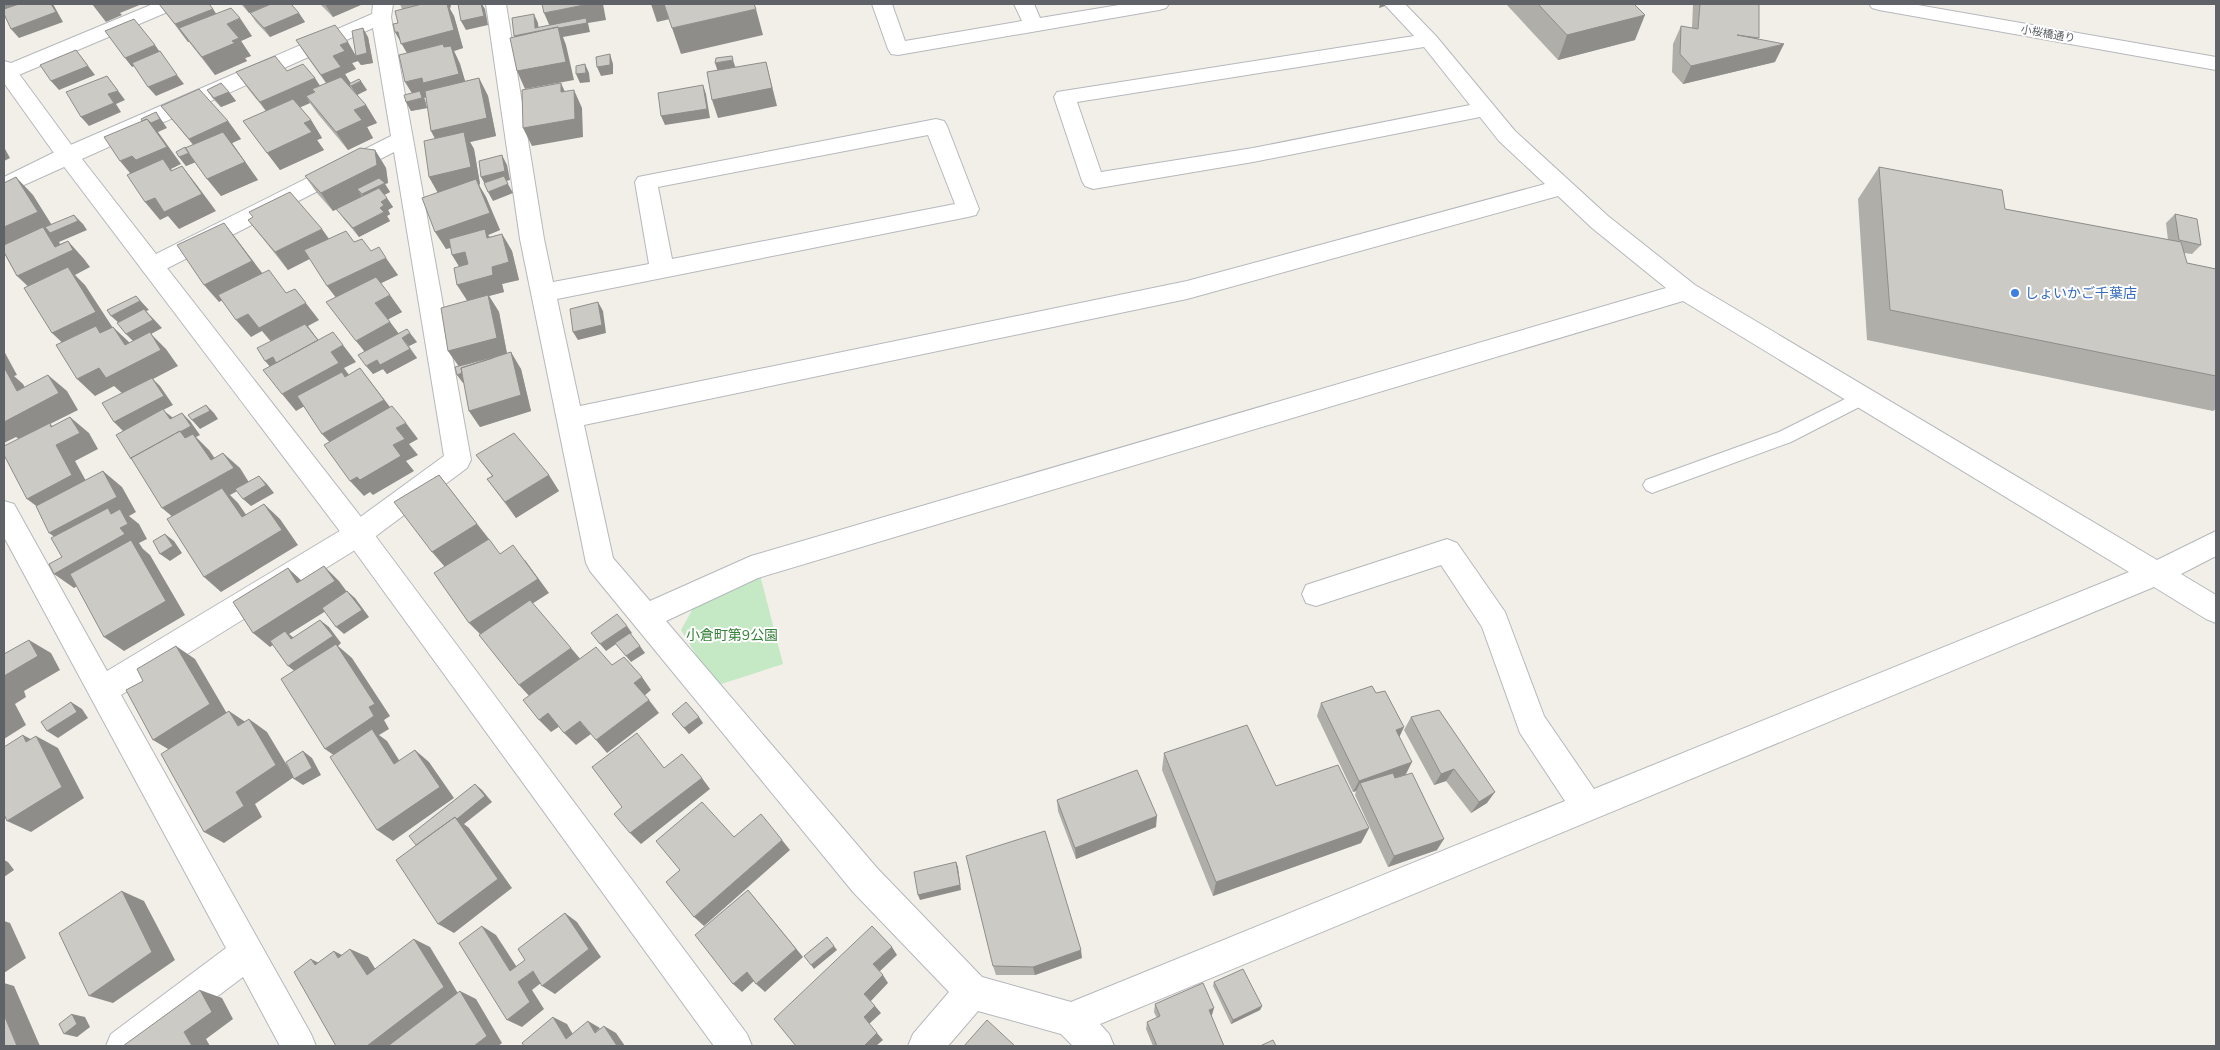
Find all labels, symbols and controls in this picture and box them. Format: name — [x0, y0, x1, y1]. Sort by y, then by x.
street label: 小桜橋通り — [2020, 22, 2076, 46]
place label: しょいかご千葉店 — [2025, 284, 2137, 303]
marker: しょいかご千葉店 — [2009, 287, 2021, 299]
park label: 小倉町第9公園 — [686, 626, 778, 645]

